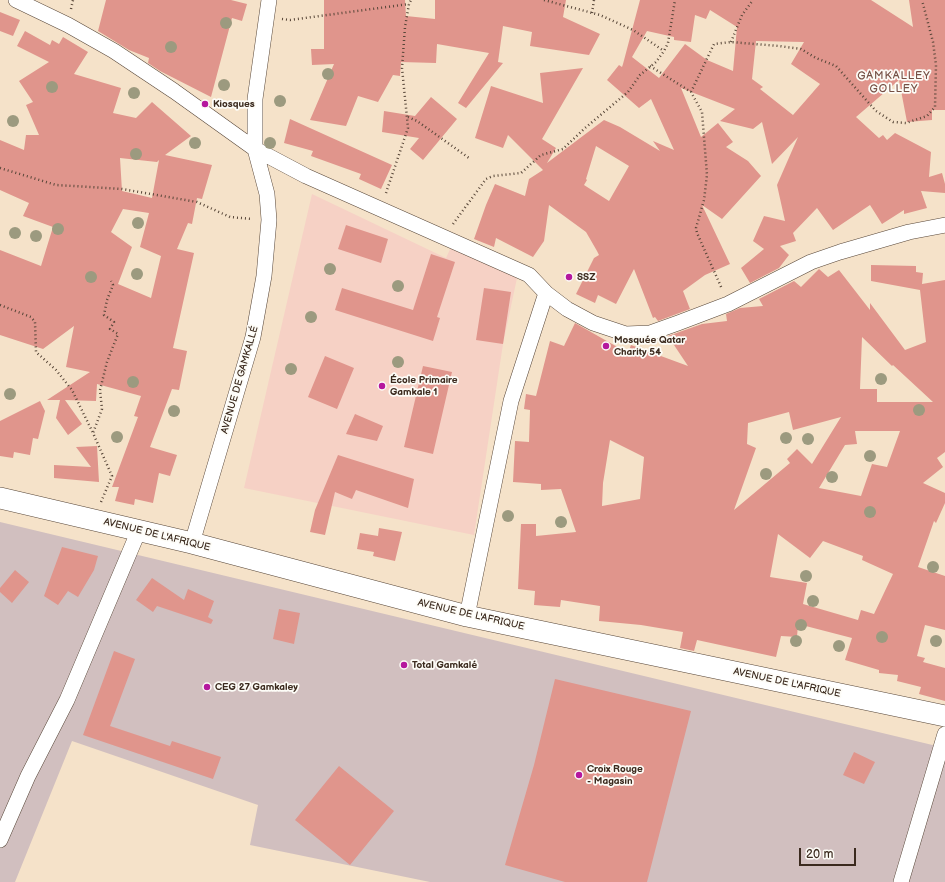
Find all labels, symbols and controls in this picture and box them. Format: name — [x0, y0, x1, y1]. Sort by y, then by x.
district label: GAMKALLEY GOLLEY — [857, 69, 931, 95]
place label: Kiosques — [213, 98, 255, 110]
marker: Kiosques — [200, 99, 210, 109]
place label: SSZ — [577, 271, 595, 283]
marker: SSZ — [564, 272, 574, 282]
street label: AVENUE DE GAMKALLÉ — [219, 325, 261, 435]
place label: Mosquée Qatar Charity 54 — [614, 334, 685, 358]
marker: Mosquée Qatar Charity 54 — [601, 341, 611, 351]
place label: École Primaire Gamkale 1 — [390, 374, 458, 398]
marker: École Primaire Gamkale 1 — [377, 381, 387, 391]
street label: AVENUE DE L'AFRIQUE — [103, 516, 211, 554]
street label: AVENUE DE L'AFRIQUE — [416, 597, 526, 633]
place label: Total Gamkalé — [412, 659, 477, 671]
marker: Total Gamkalé — [399, 660, 409, 670]
street label: AVENUE DE L'AFRIQUE — [732, 666, 842, 700]
place label: CEG 27 Gamkaley — [215, 681, 298, 693]
marker: CEG 27 Gamkaley — [202, 682, 212, 692]
place label: Croix Rouge - Magasin — [587, 763, 643, 786]
marker: Croix Rouge - Magasin — [574, 770, 584, 780]
scale bar — [801, 840, 858, 866]
text: 20 m — [806, 847, 833, 862]

